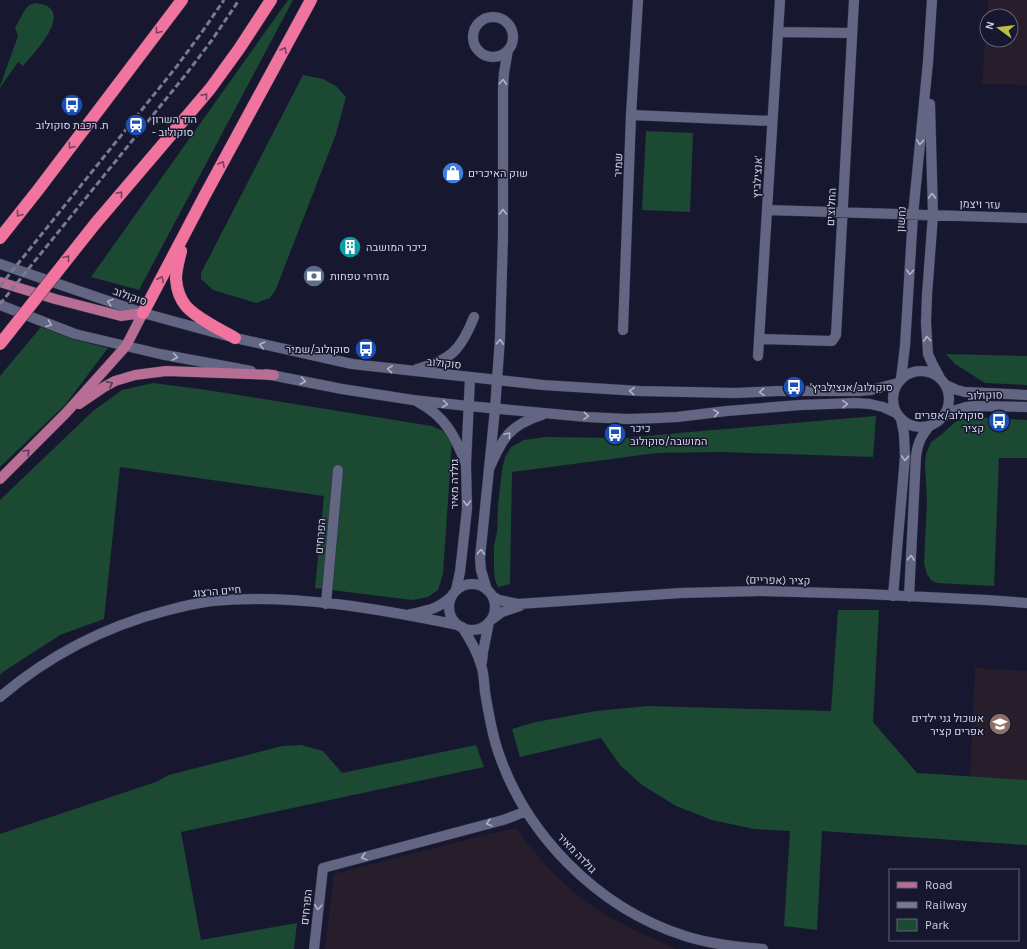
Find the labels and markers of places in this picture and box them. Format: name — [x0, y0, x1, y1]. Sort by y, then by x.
bus stop icon: ת. רכבת סוקולוב — [59, 92, 85, 118]
station icon: הוד השרון - סוקולוב — [123, 112, 149, 138]
place label: הוד השרון - סוקולוב — [152, 113, 197, 139]
place label: ת. רכבת סוקולוב — [35, 119, 109, 132]
shop icon: שוק האיכרים — [440, 160, 466, 186]
place label: שוק האיכרים — [468, 167, 528, 180]
building icon: כיכר המושבה — [337, 234, 363, 260]
place label: כיכר המושבה — [366, 241, 427, 254]
bank icon: מזרחי טפחות — [301, 263, 327, 289]
place label: מזרחי טפחות — [330, 270, 389, 283]
bus stop icon: סוקולוב/שמיר — [353, 336, 379, 362]
place label: סוקולוב/שמיר — [286, 343, 350, 356]
bus stop icon: סוקולוב/אנצילביץ׳ — [781, 374, 807, 400]
place label: סוקולוב/אנצילביץ׳ — [810, 381, 893, 394]
bus stop icon: סוקולוב/אפרים קציר — [986, 408, 1012, 434]
place label: סוקולוב/אפרים קציר — [915, 409, 984, 435]
bus stop icon: כיכר המושבה/סוקולוב — [602, 421, 628, 447]
place label: כיכר המושבה/סוקולוב — [630, 422, 707, 448]
school or university icon: אשכול גני ילדים אפרים קציר — [987, 711, 1013, 737]
place label: אשכול גני ילדים אפרים קציר — [912, 712, 984, 738]

